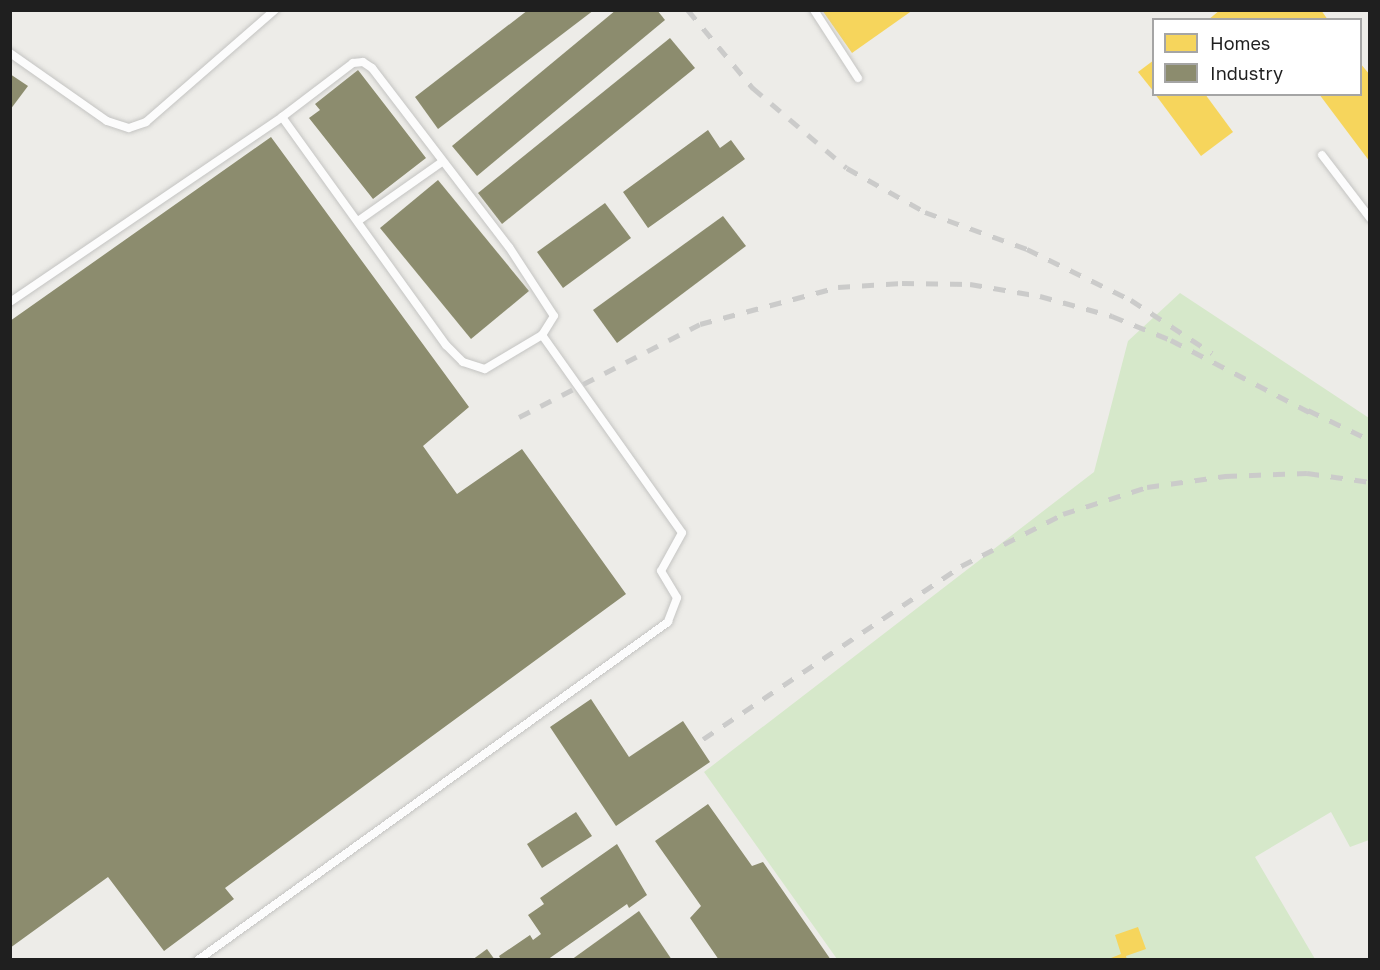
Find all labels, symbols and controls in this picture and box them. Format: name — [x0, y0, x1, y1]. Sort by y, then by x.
legend — [1152, 18, 1362, 96]
text: Homes — [1210, 32, 1270, 54]
text: Industry — [1210, 62, 1283, 84]

